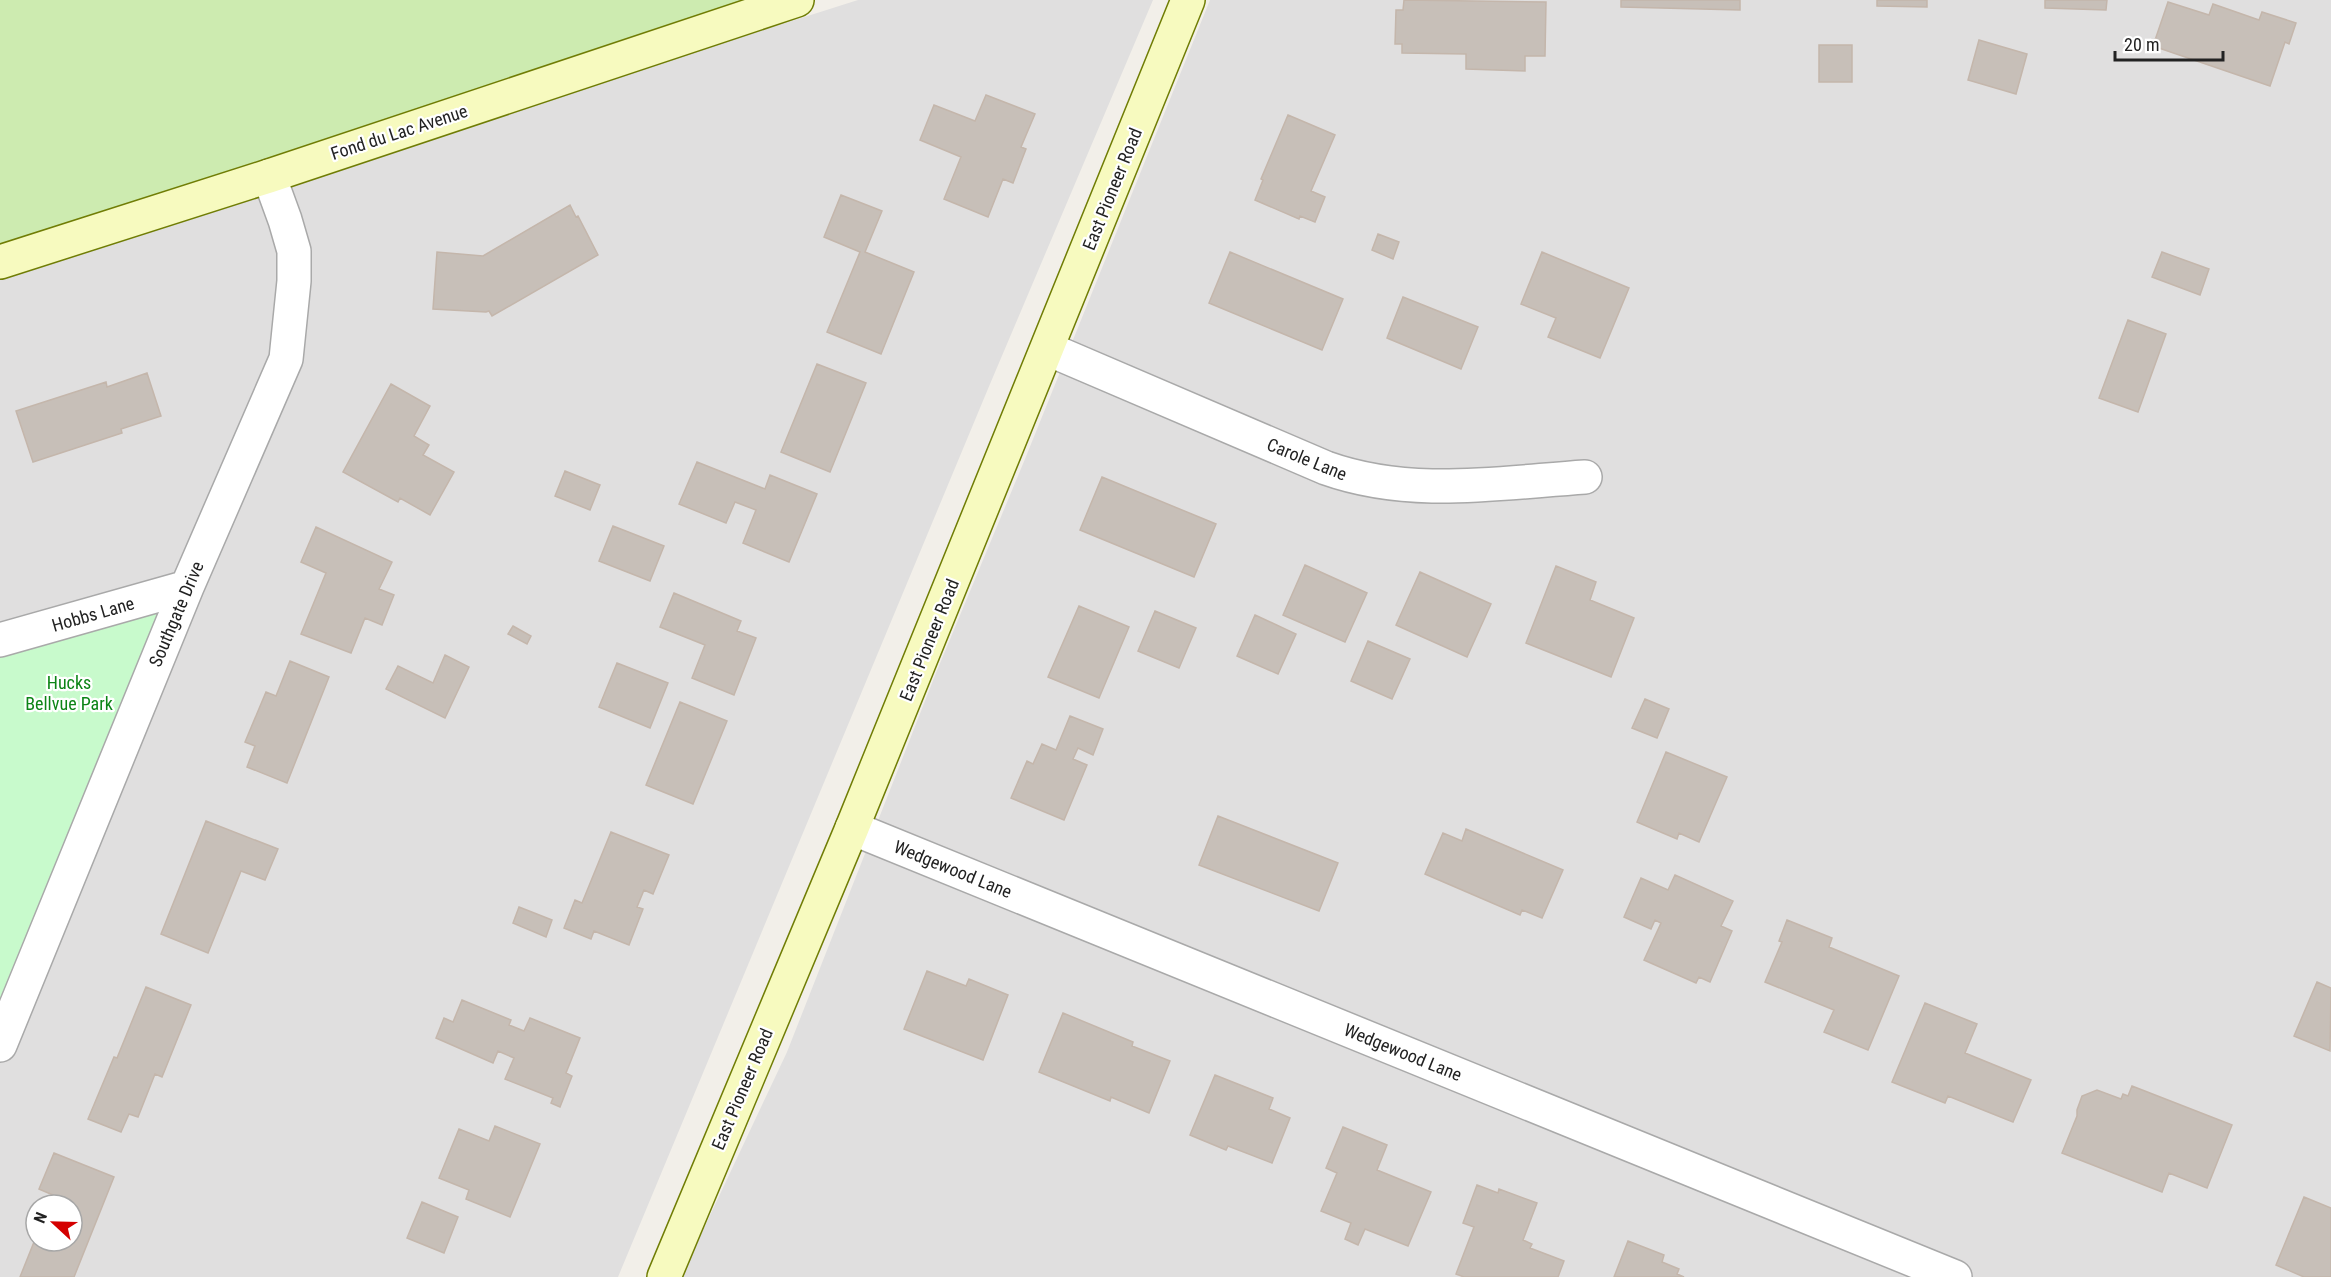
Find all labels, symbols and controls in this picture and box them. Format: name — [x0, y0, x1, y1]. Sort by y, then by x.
scale bar — [2115, 24, 2223, 62]
text: 20 m — [2124, 34, 2159, 55]
street label: Fond du Lac Avenue — [328, 100, 470, 164]
street label: East Pioneer Road — [1078, 125, 1146, 253]
street label: Carole Lane — [1264, 433, 1350, 485]
street label: Southgate Drive — [144, 558, 208, 670]
street label: East Pioneer Road — [895, 576, 963, 704]
street label: Hobbs Lane — [49, 592, 137, 636]
park label: Hucks Bellvue Park — [25, 672, 113, 714]
street label: Wedgewood Lane — [891, 836, 1015, 902]
street label: Wedgewood Lane — [1341, 1019, 1465, 1085]
street label: East Pioneer Road — [707, 1025, 777, 1153]
north arrow — [24, 1193, 84, 1253]
text: N — [30, 1209, 51, 1226]

